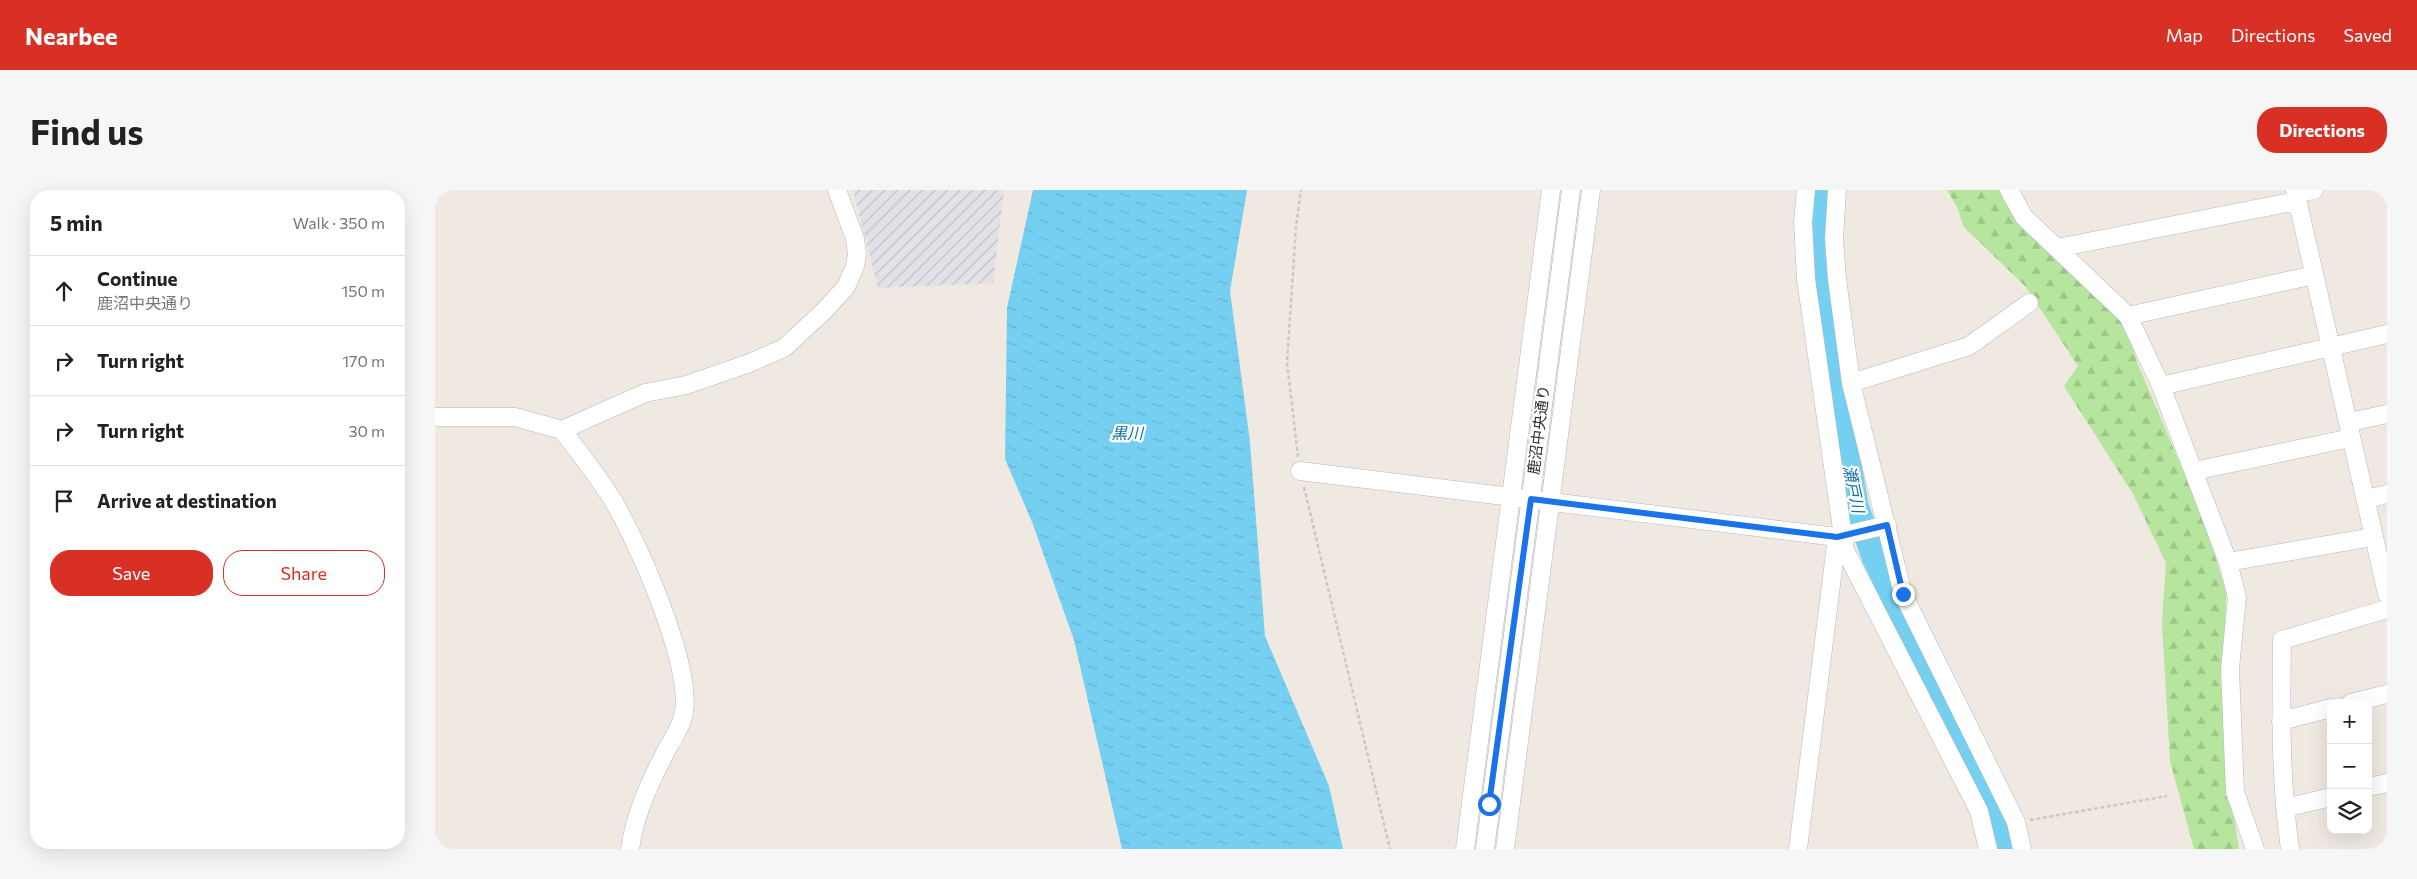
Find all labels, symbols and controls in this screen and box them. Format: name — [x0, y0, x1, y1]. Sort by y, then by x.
text: Nearbee — [25, 21, 118, 50]
text: Map — [2166, 24, 2203, 46]
text: Directions — [2231, 24, 2315, 46]
text: Saved — [2343, 24, 2392, 46]
button: Directions — [2257, 107, 2387, 153]
text: Find us — [30, 109, 144, 152]
text: 5 min — [50, 210, 103, 235]
text: Walk · 350 m — [293, 213, 385, 232]
text: Continue — [97, 267, 177, 290]
icon: ahead — [50, 277, 78, 305]
text: 150 m — [342, 281, 385, 300]
text: 鹿沼中央通り — [97, 293, 193, 312]
icon: right — [50, 347, 78, 375]
text: Turn right — [97, 349, 184, 372]
text: 170 m — [342, 351, 385, 370]
street label: 鹿沼中央通り — [1524, 384, 1552, 476]
icon: right — [50, 417, 78, 445]
text: Turn right — [97, 419, 184, 442]
text: 30 m — [348, 421, 385, 440]
water label: 黒川 — [1111, 423, 1145, 442]
water label: 瀬戸川 — [1840, 463, 1869, 516]
icon: arrive — [50, 487, 78, 515]
text: Arrive at destination — [97, 489, 277, 512]
button: Save — [50, 550, 213, 596]
button: Share — [223, 550, 385, 596]
route end — [1892, 583, 1915, 606]
map controls — [2327, 699, 2372, 834]
button: + — [2327, 699, 2372, 744]
button: − — [2327, 744, 2372, 789]
button: layers — [2327, 789, 2372, 834]
route start — [1478, 793, 1501, 816]

